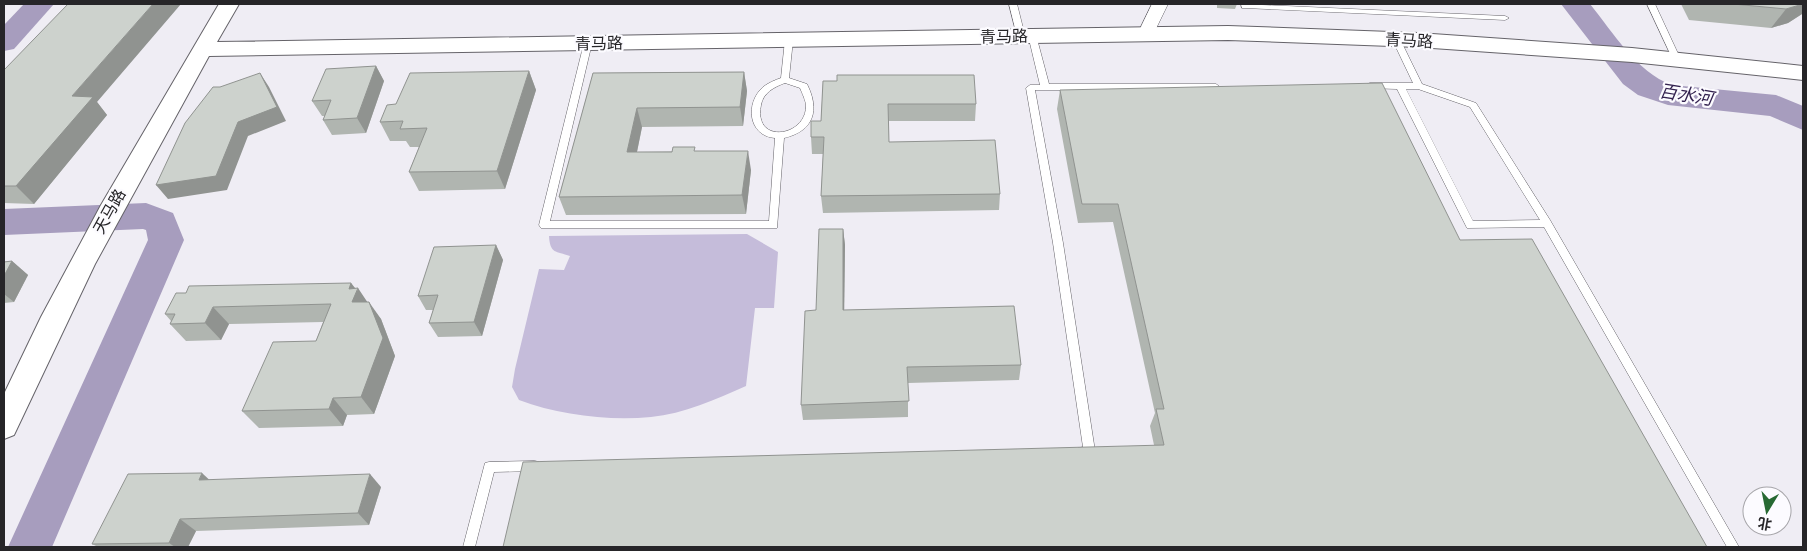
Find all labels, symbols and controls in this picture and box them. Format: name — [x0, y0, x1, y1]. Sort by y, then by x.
street label: 青马路 — [980, 27, 1028, 46]
street label: 青马路 — [1385, 30, 1433, 51]
street label: 青马路 — [575, 34, 623, 53]
water label: 百水河 — [1658, 80, 1717, 111]
street label: 天马路 — [89, 186, 129, 237]
north arrow — [1742, 486, 1792, 536]
text: 北 — [1756, 514, 1773, 533]

